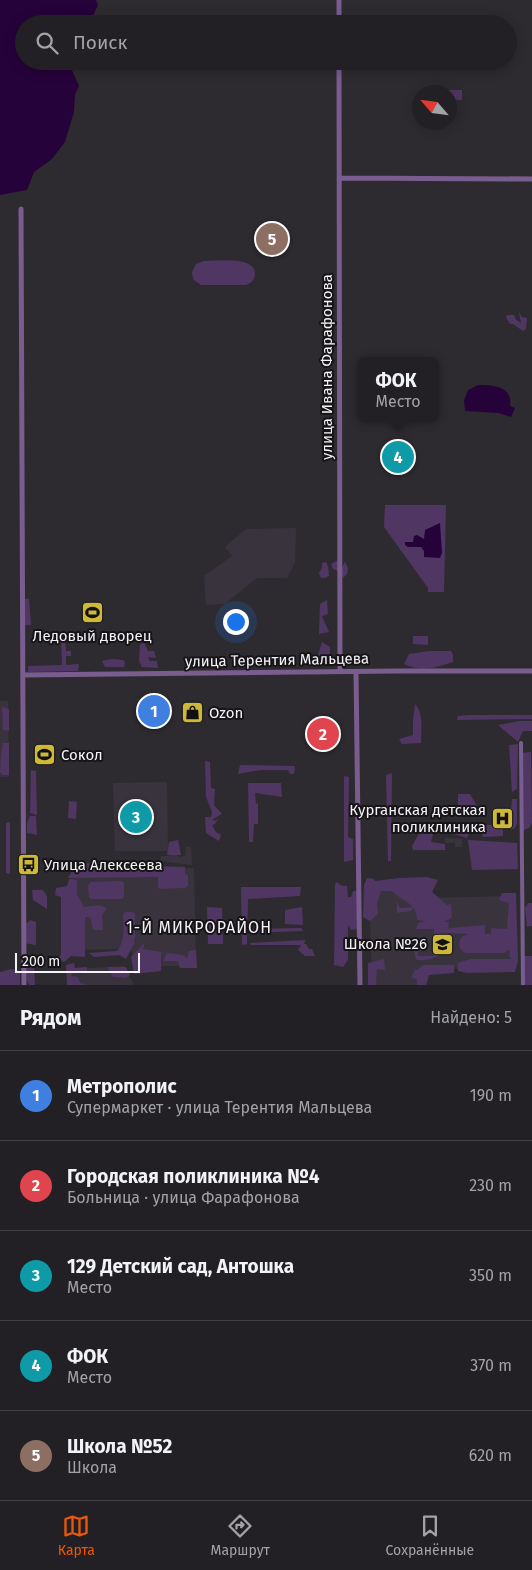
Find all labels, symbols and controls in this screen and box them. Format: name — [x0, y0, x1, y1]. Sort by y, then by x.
search box — [15, 15, 517, 70]
icon: search — [33, 29, 61, 57]
text: Поиск — [73, 31, 127, 54]
north arrow — [412, 85, 457, 130]
pin: 5 — [256, 220, 288, 258]
street label: улица Ивана Фарафонова — [318, 274, 336, 460]
popup — [357, 357, 439, 422]
text: ФОК — [376, 369, 417, 392]
text: Место — [376, 392, 420, 411]
pin: 4 — [382, 438, 414, 476]
sports icon: Ледовый дворец — [80, 601, 104, 625]
your location — [223, 609, 249, 635]
place label: Ледовый дворец — [33, 627, 152, 645]
street label: улица Терентия Мальцева — [185, 649, 369, 671]
pin: 1 — [138, 692, 170, 730]
shop icon: Ozon — [181, 701, 205, 725]
place label: Ozon — [209, 704, 243, 722]
pin: 2 — [307, 715, 339, 753]
sports icon: Сокол — [33, 743, 57, 767]
place label: Сокол — [61, 746, 103, 764]
pin: 3 — [120, 798, 152, 836]
place label: Курганская детская поликлиника — [349, 801, 486, 836]
hospital icon: Курганская детская поликлиника — [490, 807, 514, 831]
bus stop icon: Улица Алексеева — [16, 853, 40, 877]
place label: Улица Алексеева — [44, 856, 163, 874]
district label: 1-Й МИКРОРАЙОН — [126, 918, 272, 937]
school or university icon: Школа №26 — [431, 932, 455, 956]
place label: Школа №26 — [344, 935, 427, 953]
scale bar — [15, 950, 140, 973]
text: 200 m — [22, 953, 60, 970]
text: Рядом — [20, 1005, 81, 1031]
text: Найдено: 5 — [430, 1008, 512, 1027]
text: Метрополис — [67, 1075, 177, 1098]
text: 1 — [32, 1086, 40, 1105]
text: 190 m — [470, 1086, 512, 1105]
text: Супермаркет · улица Терентия Мальцева — [67, 1098, 372, 1117]
text: Городская поликлиника №4 — [67, 1165, 320, 1188]
text: 2 — [32, 1176, 40, 1195]
text: 230 m — [469, 1176, 512, 1195]
text: Больница · улица Фарафонова — [67, 1188, 300, 1207]
text: 129 Детский сад, Антошка — [67, 1255, 294, 1278]
text: 3 — [32, 1266, 40, 1285]
text: 350 m — [469, 1266, 512, 1285]
text: Место — [67, 1278, 112, 1297]
text: ФОК — [67, 1345, 108, 1368]
text: 4 — [31, 1356, 41, 1375]
text: 370 m — [470, 1356, 512, 1375]
text: Место — [67, 1368, 112, 1387]
text: Школа №52 — [67, 1435, 172, 1458]
text: 5 — [32, 1446, 40, 1465]
text: 620 m — [469, 1446, 512, 1465]
text: Школа — [67, 1458, 117, 1477]
tab: Карта — [58, 1512, 95, 1559]
tab: Маршрут — [211, 1512, 270, 1559]
tab: Сохранённые — [386, 1512, 474, 1559]

